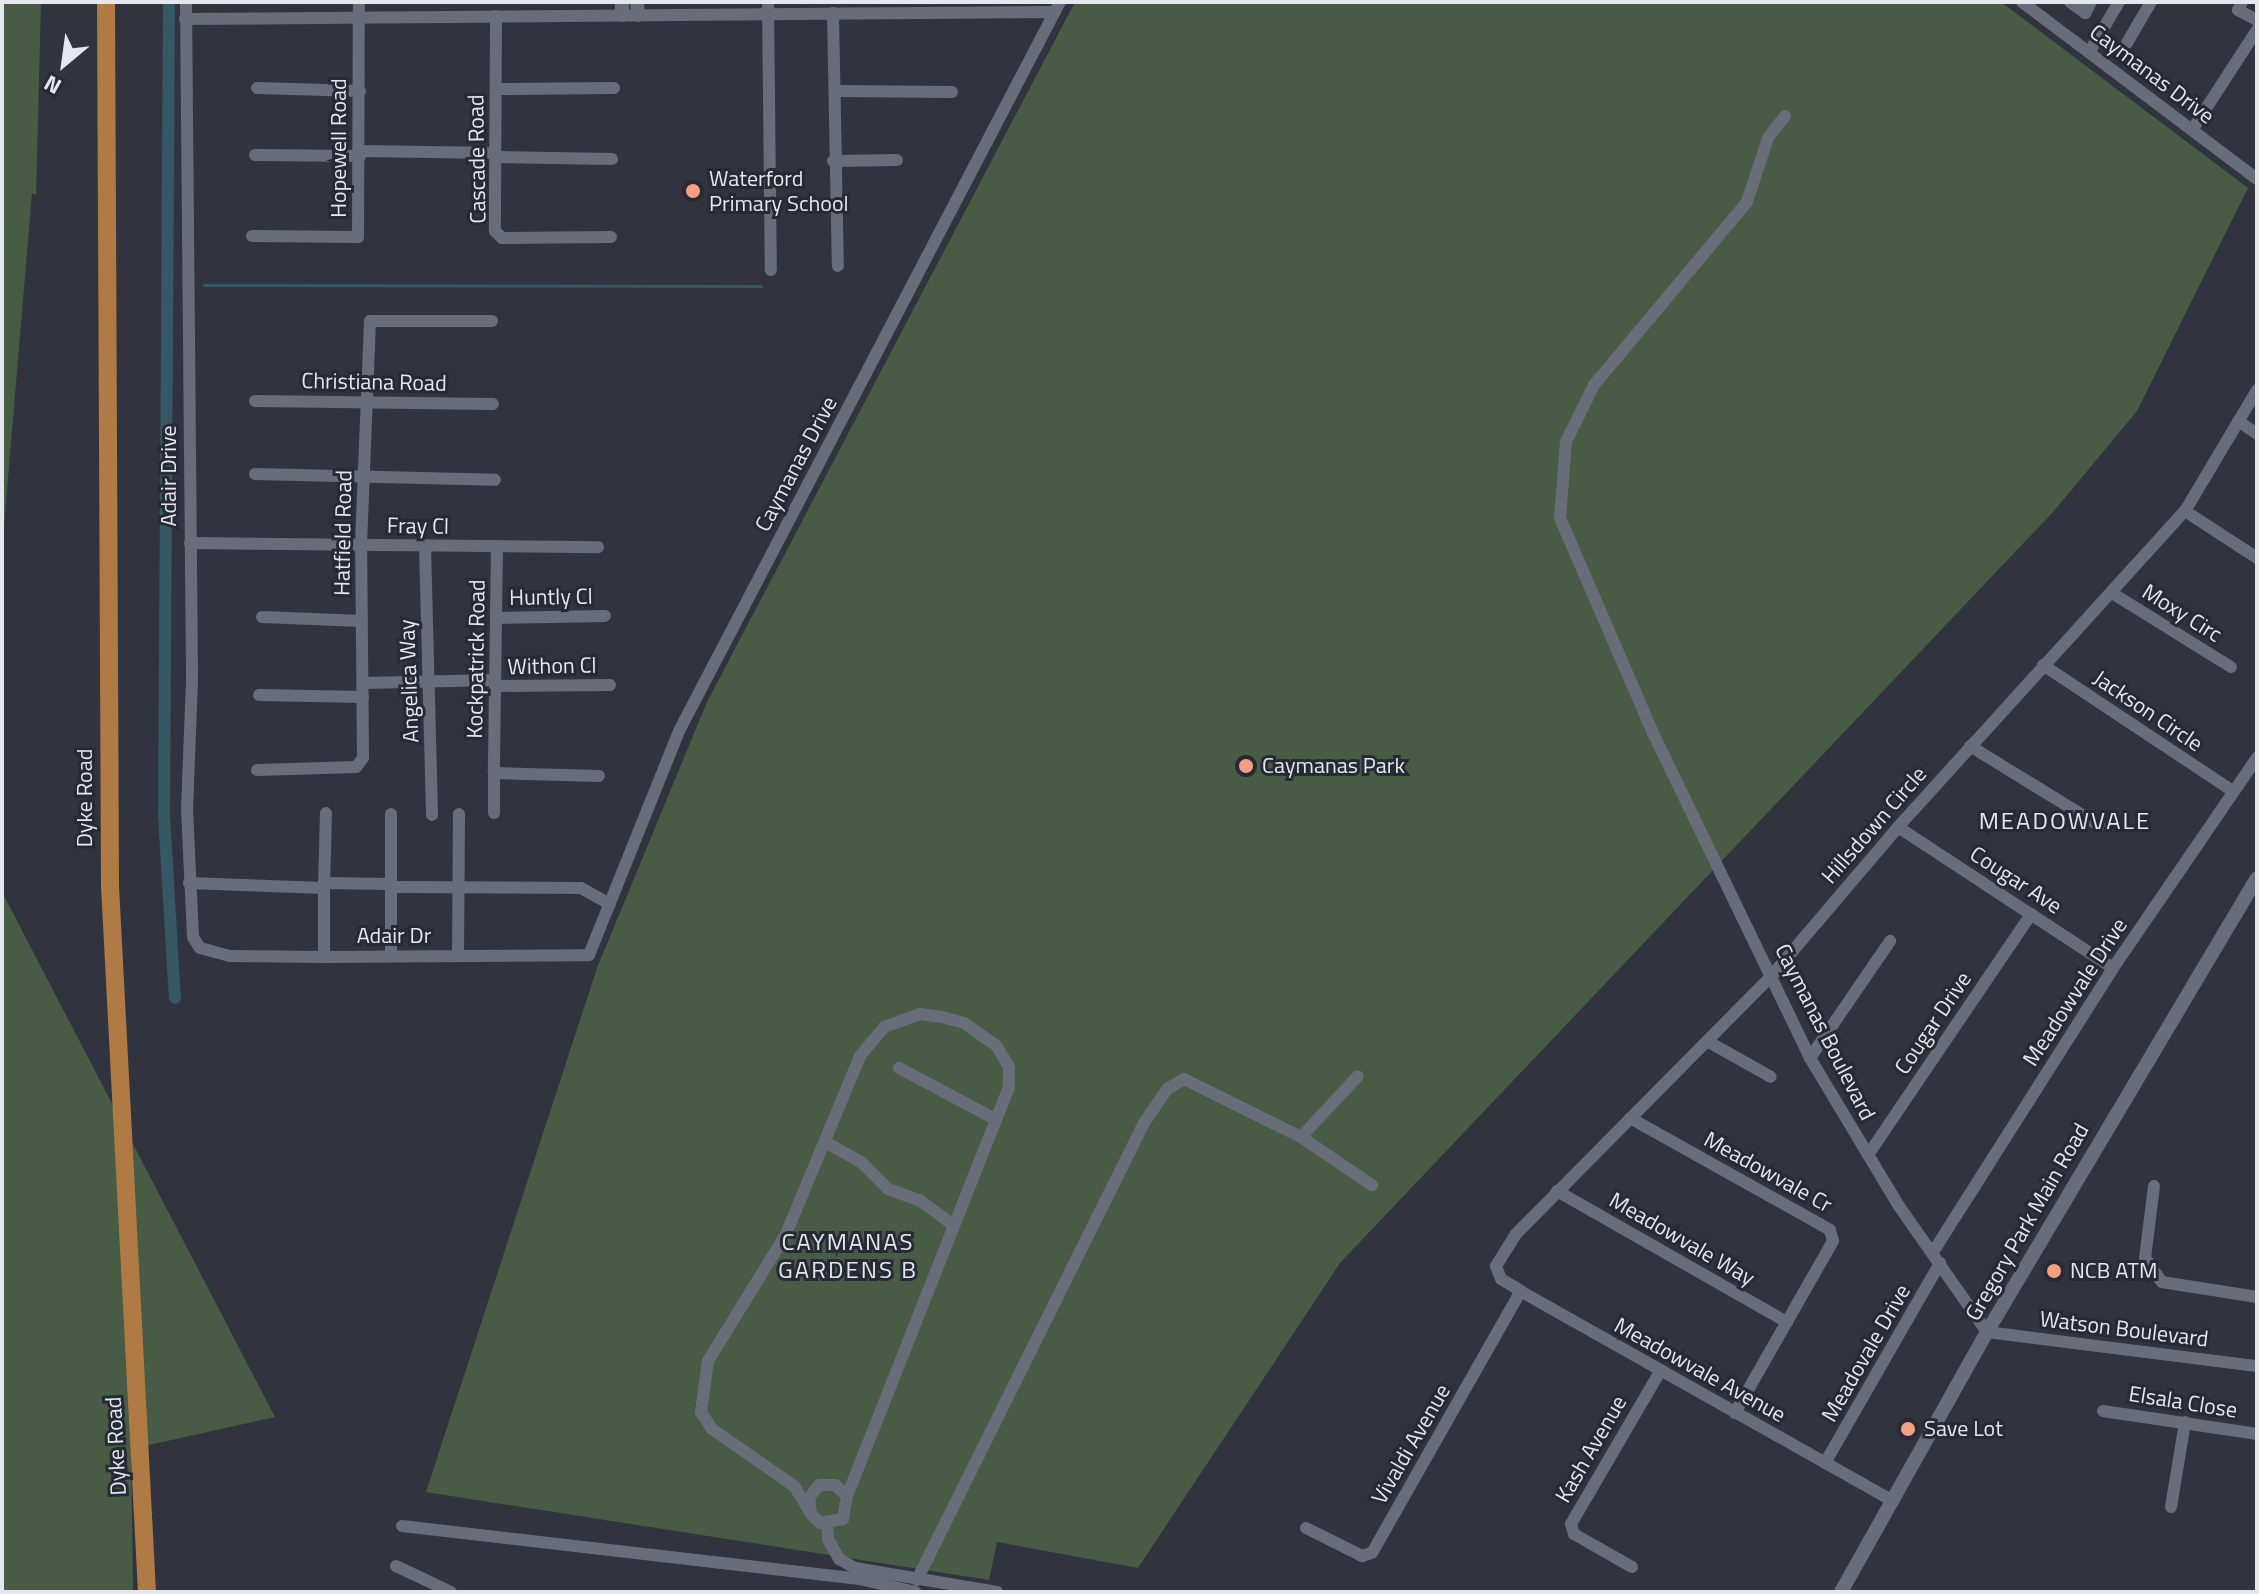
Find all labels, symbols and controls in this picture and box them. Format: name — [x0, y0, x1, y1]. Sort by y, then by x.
street label: Caymanas Drive — [2085, 19, 2219, 129]
north arrow — [24, 24, 104, 104]
text: N — [37, 66, 67, 104]
street label: Hopewell Road — [326, 78, 352, 218]
street label: Cascade Road — [463, 94, 491, 224]
place label: Waterford Primary School — [709, 165, 849, 216]
marker: Waterford Primary School — [684, 182, 702, 200]
street label: Christiana Road — [301, 368, 447, 396]
street label: Caymanas Drive — [749, 392, 843, 536]
street label: Adair Drive — [156, 425, 182, 527]
street label: Hatfield Road — [329, 470, 357, 596]
street label: Fray Cl — [387, 512, 449, 540]
street label: Moxy Circ — [2137, 578, 2227, 648]
street label: Kockpatrick Road — [461, 579, 491, 739]
street label: Huntly Cl — [509, 583, 593, 611]
street label: Angelica Way — [394, 619, 424, 743]
street label: Withon Cl — [507, 652, 597, 680]
street label: Jackson Circle — [2088, 665, 2208, 757]
street label: Dyke Road — [72, 749, 98, 847]
place label: Caymanas Park — [1262, 753, 1405, 779]
marker: Caymanas Park — [1237, 757, 1255, 775]
street label: Hillsdown Circle — [1816, 761, 1932, 889]
district label: MEADOWVALE — [1979, 807, 2151, 835]
street label: Cougar Ave — [1965, 841, 2067, 919]
street label: Meadowvale Drive — [2017, 913, 2133, 1071]
street label: Adair Dr — [357, 923, 431, 949]
street label: Caymanas Boulevard — [1769, 940, 1881, 1124]
street label: Cougar Drive — [1889, 967, 1977, 1079]
street label: Gregory Park Main Road — [1960, 1119, 2094, 1325]
street label: Meadowvale Cr — [1699, 1126, 1837, 1218]
street label: Meadowvale Way — [1605, 1187, 1759, 1291]
district label: CAYMANAS GARDENS B — [778, 1228, 918, 1284]
place label: NCB ATM — [2070, 1258, 2157, 1284]
marker: NCB ATM — [2045, 1262, 2063, 1280]
street label: Meadovale Drive — [1816, 1280, 1916, 1426]
street label: Watson Boulevard — [2038, 1306, 2210, 1352]
street label: Meadowvale Avenue — [1610, 1312, 1790, 1428]
street label: Vivaldi Avenue — [1366, 1379, 1456, 1509]
street label: Elsala Close — [2127, 1380, 2239, 1424]
street label: Kash Avenue — [1550, 1391, 1632, 1507]
street label: Dyke Road — [100, 1396, 132, 1496]
place label: Save Lot — [1924, 1416, 2003, 1442]
marker: Save Lot — [1899, 1420, 1917, 1438]

